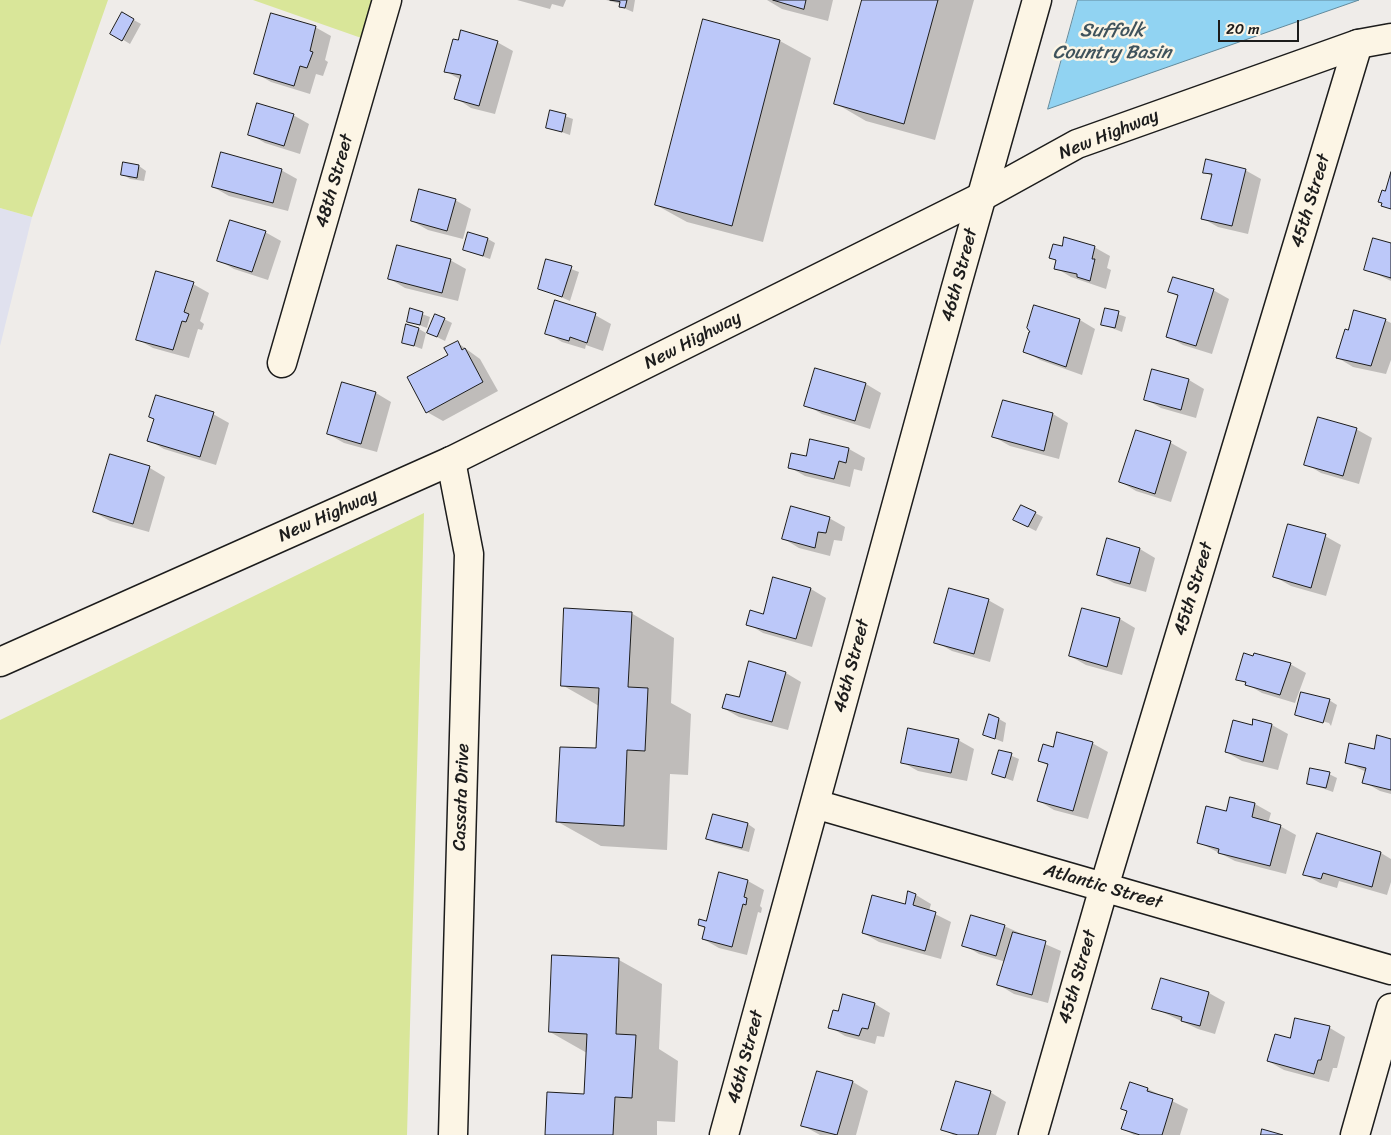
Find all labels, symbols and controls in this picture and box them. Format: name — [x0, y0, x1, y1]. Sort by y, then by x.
scale bar — [1221, 10, 1302, 42]
text: 20 m — [1226, 16, 1260, 42]
water label: Suffolk Country Basin — [1053, 20, 1171, 64]
street label: New Highway — [1056, 105, 1162, 165]
street label: 48th Street — [311, 132, 359, 230]
street label: 45th Street — [1287, 152, 1335, 250]
street label: 46th Street — [937, 226, 983, 324]
street label: New Highway — [641, 307, 745, 375]
street label: New Highway — [275, 485, 381, 547]
street label: 45th Street — [1170, 540, 1218, 638]
street label: 46th Street — [829, 617, 875, 715]
street label: Cassata Drive — [449, 743, 475, 851]
street label: Atlantic Street — [1041, 860, 1165, 914]
street label: 45th Street — [1054, 928, 1102, 1026]
street label: 46th Street — [723, 1008, 769, 1106]

